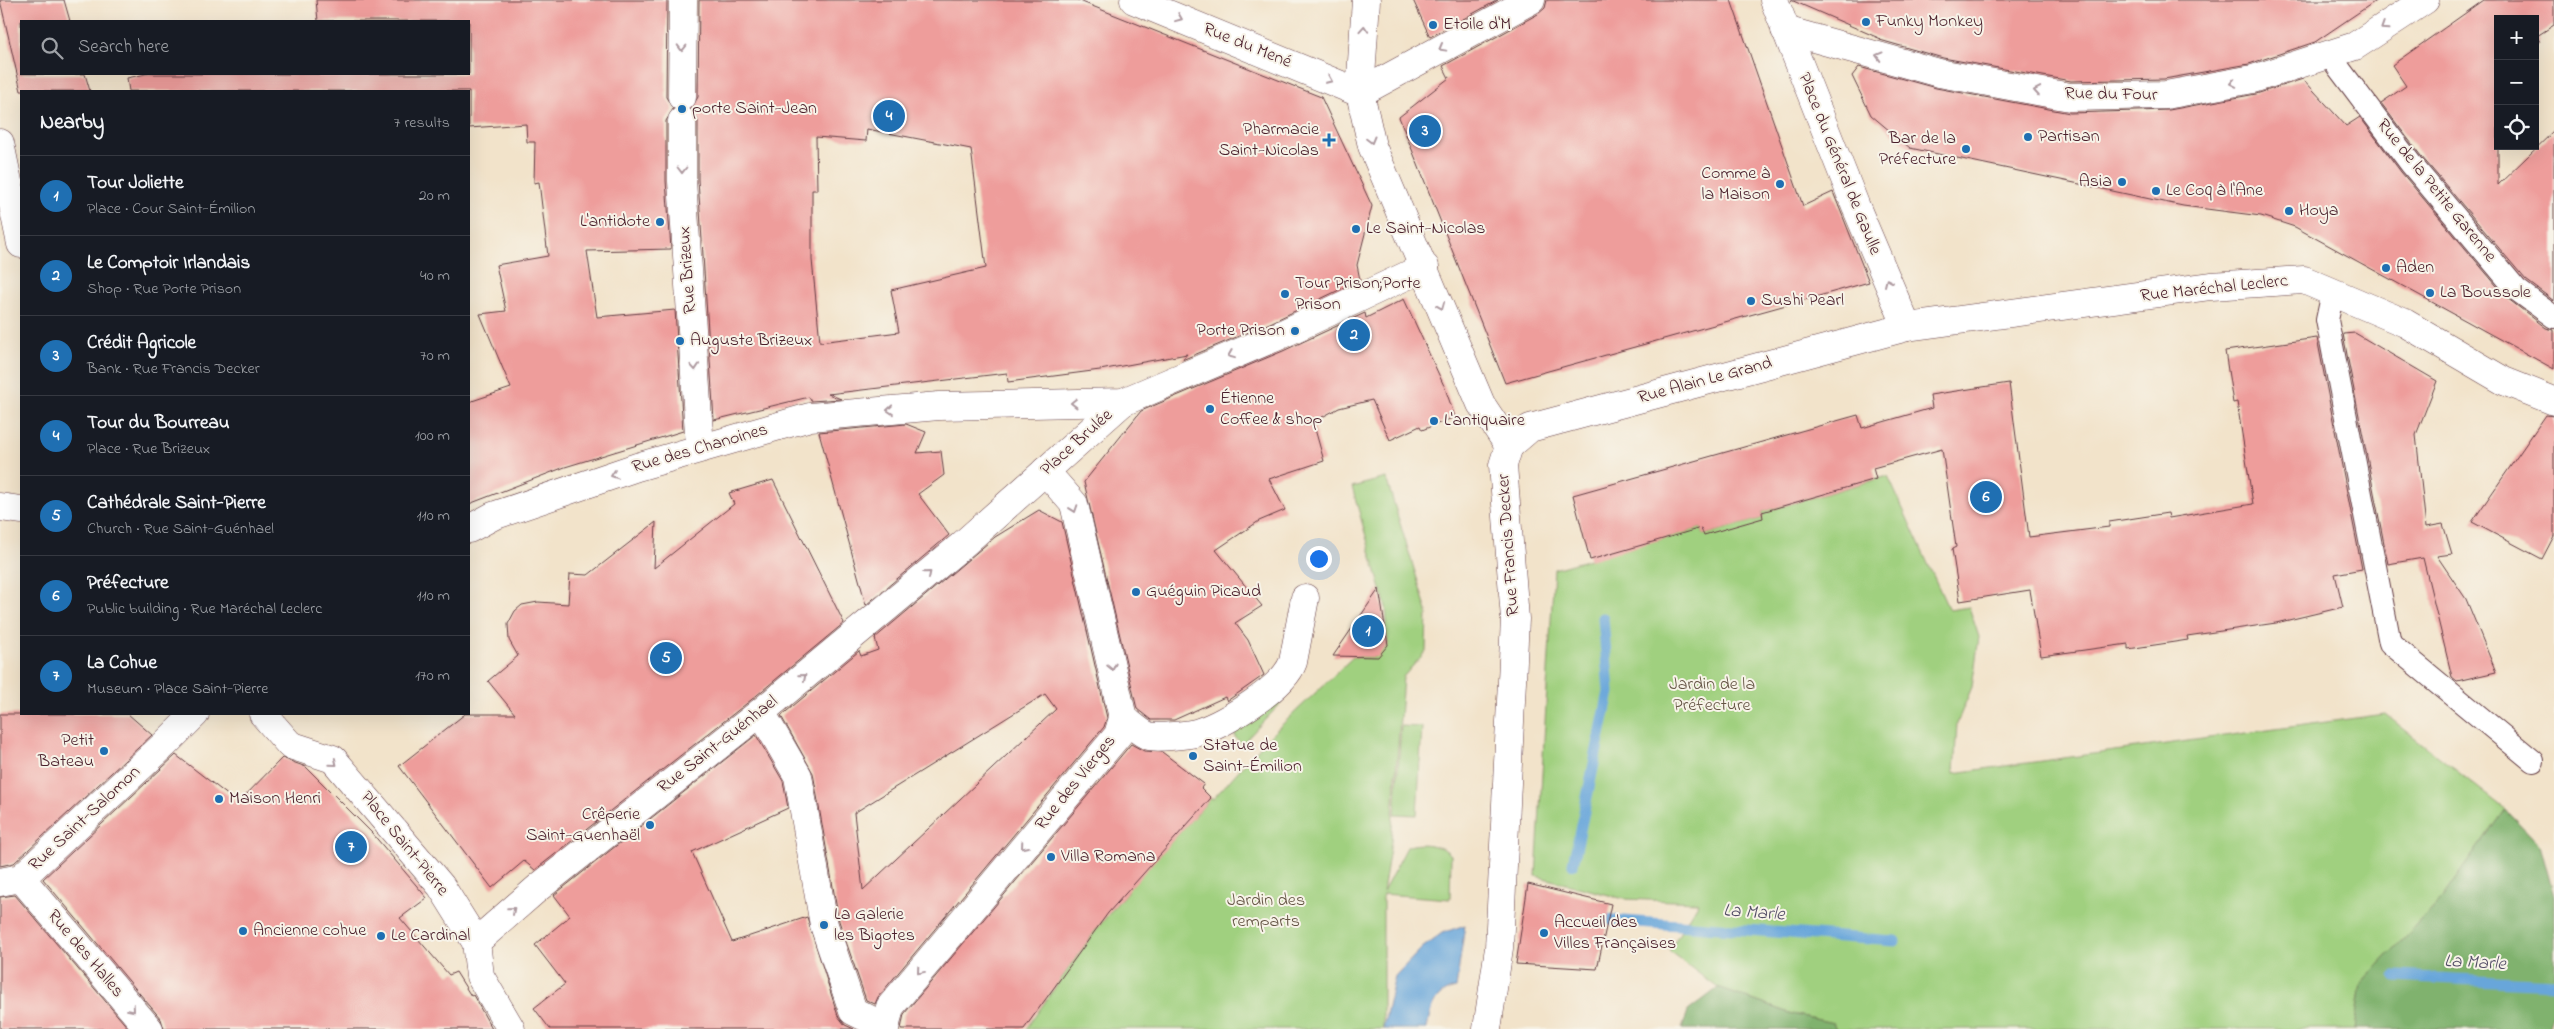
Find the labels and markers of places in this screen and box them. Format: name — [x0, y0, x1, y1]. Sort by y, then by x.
place label: Funky Monkey — [1875, 9, 1983, 35]
place label: Etoile d'M — [1443, 12, 1511, 38]
marker: Funky Monkey — [1860, 16, 1872, 28]
marker: Etoile d'M — [1427, 19, 1439, 31]
place label: porte Saint-Jean — [692, 96, 817, 122]
pin: 4 — [873, 97, 905, 135]
marker: porte Saint-Jean — [676, 103, 688, 115]
pin: 3 — [1409, 112, 1441, 150]
place label: Pharmacie Saint-Nicolas — [1219, 117, 1320, 164]
place label: Partisan — [2038, 124, 2100, 150]
place label: Bar de la Préfecture — [1879, 126, 1957, 173]
marker: Partisan — [2022, 131, 2034, 143]
marker: Pharmacie Saint-Nicolas — [1323, 134, 1335, 146]
marker: Bar de la Préfecture — [1960, 143, 1972, 155]
place label: Comme à la Maison — [1701, 161, 1770, 208]
place label: Asia — [2079, 169, 2112, 195]
marker: Asia — [2116, 176, 2128, 188]
marker: Comme à la Maison — [1774, 178, 1786, 190]
place label: Le Coq à l'Ane — [2166, 178, 2264, 204]
marker: Le Coq à l'Ane — [2150, 185, 2162, 197]
place label: Hoya — [2299, 198, 2339, 224]
marker: Hoya — [2283, 205, 2295, 217]
place label: L'antidote — [580, 209, 651, 235]
marker: L'antidote — [654, 216, 666, 228]
place label: Le Saint-Nicolas — [1366, 216, 1486, 242]
marker: Le Saint-Nicolas — [1350, 223, 1362, 235]
place label: Aden — [2396, 255, 2434, 281]
marker: Aden — [2380, 262, 2392, 274]
place label: Tour Prison;Porte Prison — [1295, 271, 1422, 318]
place label: La Boussole — [2440, 280, 2532, 306]
marker: La Boussole — [2424, 287, 2436, 299]
marker: Tour Prison;Porte Prison — [1279, 288, 1291, 300]
place label: Sushi Pearl — [1761, 288, 1844, 314]
marker: Sushi Pearl — [1745, 295, 1757, 307]
pin: 2 — [1338, 316, 1370, 354]
place label: Porte Prison — [1197, 318, 1285, 344]
marker: Porte Prison — [1289, 325, 1301, 337]
place label: Auguste Brizeux — [690, 328, 812, 355]
marker: Auguste Brizeux — [674, 335, 686, 347]
place label: Étienne Coffee & shop — [1220, 386, 1323, 433]
marker: Étienne Coffee & shop — [1204, 403, 1216, 415]
place label: L'antiquaire — [1444, 408, 1526, 434]
marker: L'antiquaire — [1428, 415, 1440, 427]
pin: 6 — [1970, 478, 2002, 516]
place label: Guéguin Picaud — [1146, 579, 1261, 606]
marker: Guéguin Picaud — [1130, 586, 1142, 598]
pin: 1 — [1352, 612, 1384, 650]
pin: 5 — [650, 639, 682, 677]
place label: Petit Bateau — [37, 728, 94, 775]
place label: Statue de Saint-Émilion — [1203, 733, 1302, 780]
marker: Petit Bateau — [98, 745, 110, 757]
marker: Statue de Saint-Émilion — [1187, 750, 1199, 762]
place label: Maison Henri — [229, 786, 321, 812]
marker: Maison Henri — [213, 793, 225, 805]
place label: Crêperie Saint-Guenhaël — [526, 802, 641, 849]
marker: Crêperie Saint-Guenhaël — [644, 819, 656, 831]
pin: 7 — [335, 828, 367, 866]
place label: Villa Romana — [1060, 844, 1155, 870]
marker: Villa Romana — [1045, 851, 1057, 863]
place label: La Galerie les Bigotes — [834, 902, 915, 950]
place label: Accueil des Villes Françaises — [1553, 910, 1676, 957]
place label: Ancienne cohue — [253, 918, 367, 944]
marker: La Galerie les Bigotes — [818, 919, 830, 931]
place label: Le Cardinal — [391, 923, 470, 949]
marker: Ancienne cohue — [237, 925, 249, 937]
marker: Accueil des Villes Françaises — [1538, 927, 1550, 939]
marker: Le Cardinal — [375, 930, 387, 942]

